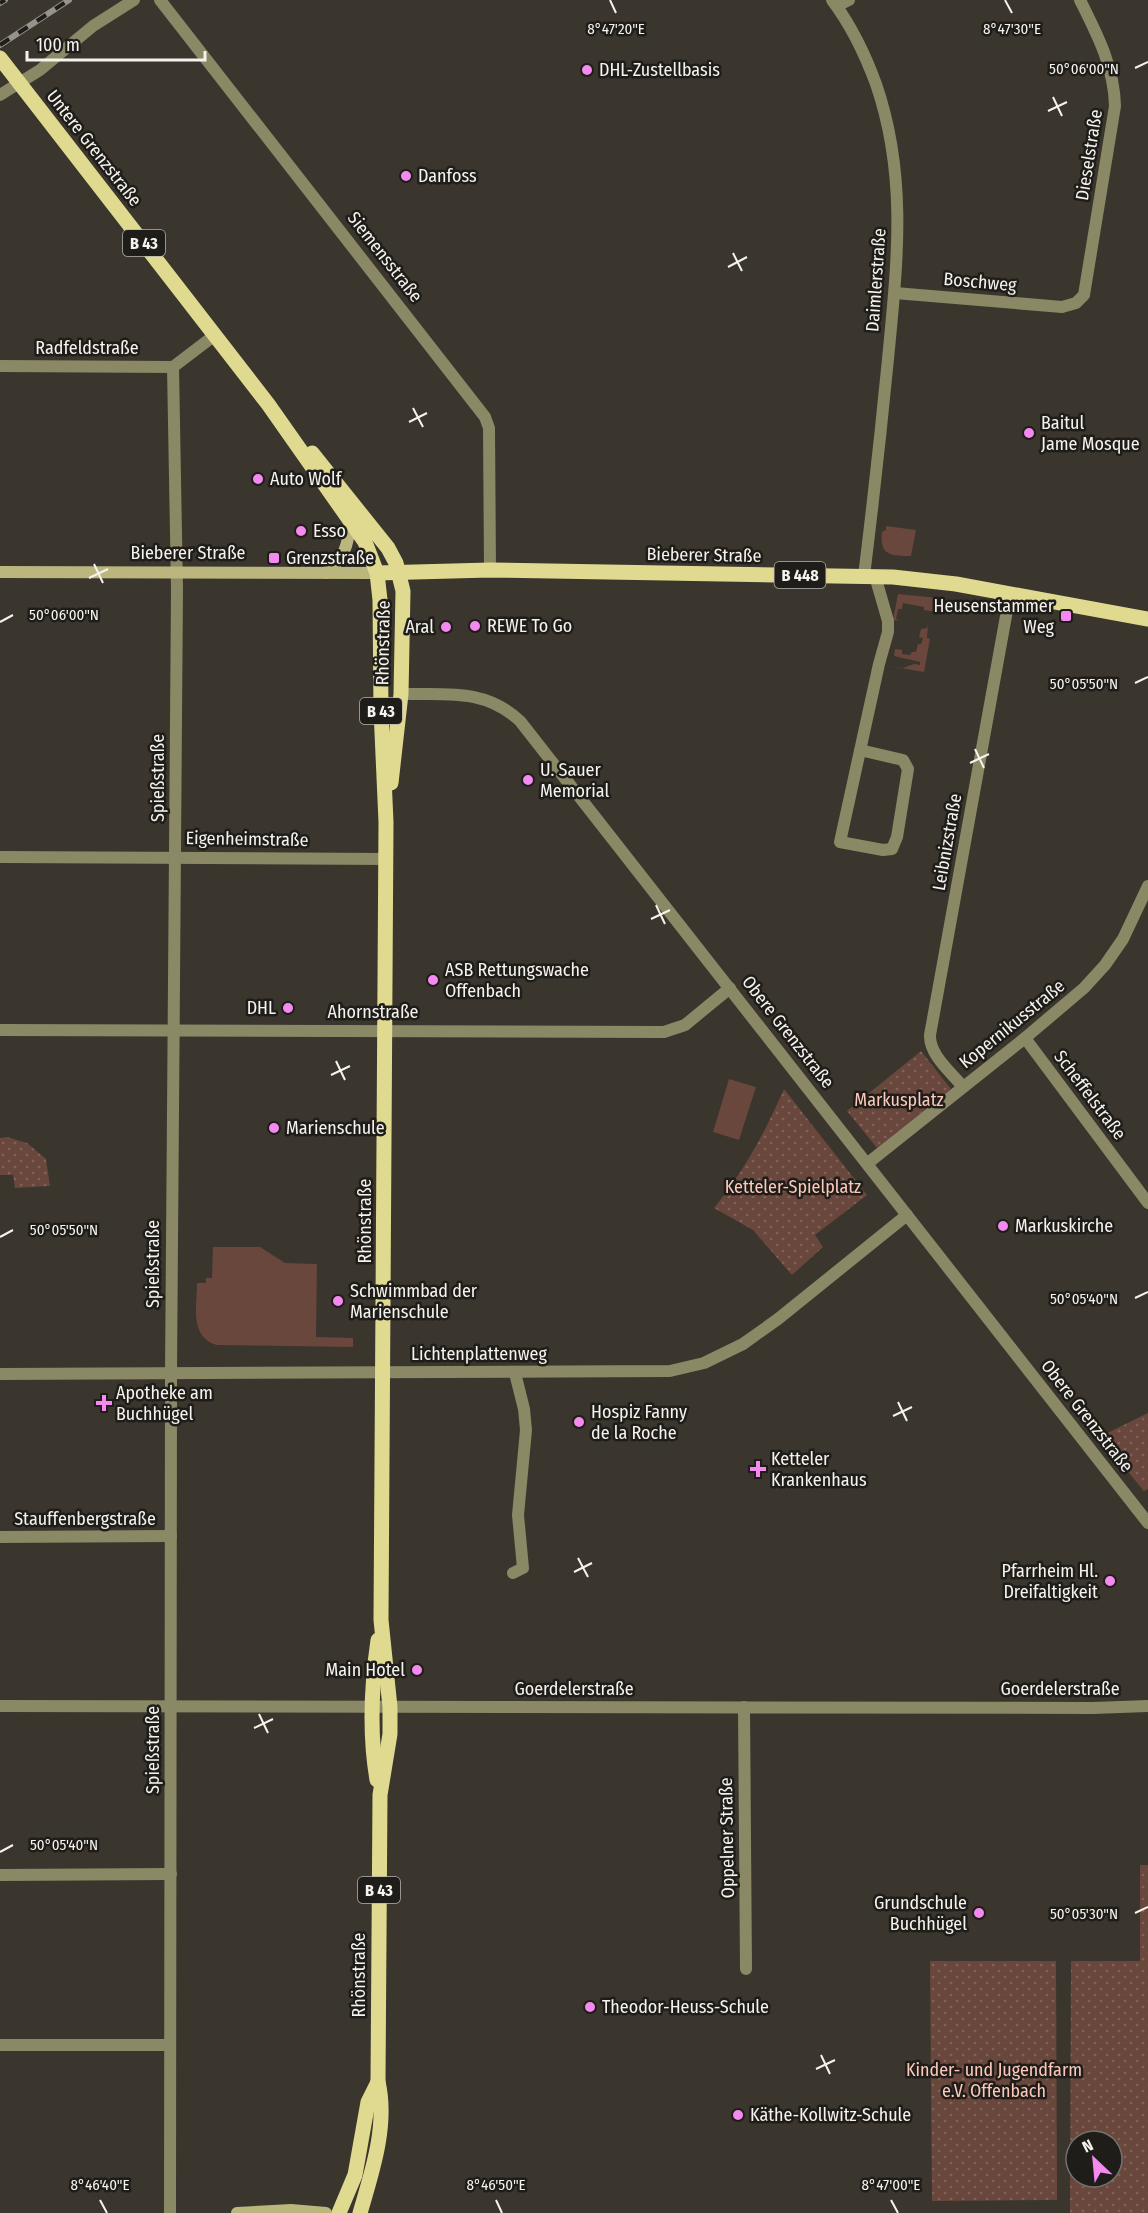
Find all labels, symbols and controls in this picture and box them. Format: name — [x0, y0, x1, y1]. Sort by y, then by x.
text: 8°47'20"E — [587, 20, 645, 38]
text: 8°47'30"E — [983, 20, 1041, 38]
scale bar — [27, 24, 206, 62]
text: 100 m — [36, 34, 80, 56]
place label: DHL-Zustellbasis — [599, 59, 720, 81]
text: 50°06'00"N — [1049, 60, 1119, 78]
marker: DHL-Zustellbasis — [580, 63, 594, 77]
street label: Untere Grenzstraße — [42, 85, 146, 211]
street label: Dieselstraße — [1071, 108, 1107, 202]
place label: Danfoss — [418, 165, 477, 187]
marker: Danfoss — [399, 169, 413, 183]
street label: Siemensstraße — [343, 207, 427, 307]
street label: Daimlerstraße — [861, 227, 891, 332]
road number: B 43 — [123, 230, 165, 256]
street label: Boschweg — [943, 268, 1018, 296]
street label: Radfeldstraße — [35, 337, 139, 359]
place label: Baitul Jame Mosque — [1041, 412, 1140, 455]
marker: Baitul Jame Mosque — [1022, 426, 1036, 440]
place label: Auto Wolf — [270, 468, 343, 490]
marker: Auto Wolf — [251, 472, 265, 486]
place label: Esso — [313, 520, 346, 542]
marker: Esso — [294, 524, 308, 538]
street label: Bieberer Straße — [131, 542, 246, 564]
street label: Bieberer Straße — [646, 543, 762, 567]
place label: Grenzstraße — [286, 547, 374, 569]
marker: Grenzstraße — [267, 551, 281, 565]
road number: B 448 — [774, 562, 826, 588]
place label: Heusenstammer Weg — [934, 595, 1055, 638]
street label: Rhönstraße — [371, 600, 395, 686]
text: 50°06'00"N — [29, 606, 99, 624]
marker: Heusenstammer Weg — [1059, 609, 1073, 623]
place label: REWE To Go — [487, 615, 572, 637]
place label: Aral — [405, 616, 434, 638]
marker: REWE To Go — [468, 619, 482, 633]
marker: Aral — [439, 620, 453, 634]
text: 50°05'50"N — [1050, 675, 1118, 693]
road number: B 43 — [360, 698, 402, 724]
street label: Spießstraße — [147, 734, 169, 822]
place label: U. Sauer Memorial — [540, 759, 609, 802]
marker: U. Sauer Memorial — [521, 773, 535, 787]
street label: Leibnizstraße — [928, 792, 966, 892]
street label: Eigenheimstraße — [185, 827, 309, 851]
place label: ASB Rettungswache Offenbach — [445, 959, 589, 1002]
street label: Obere Grenzstraße — [737, 971, 839, 1093]
marker: ASB Rettungswache Offenbach — [426, 973, 440, 987]
street label: Kopernikusstraße — [955, 975, 1069, 1073]
place label: DHL — [247, 997, 276, 1019]
marker: DHL — [281, 1001, 295, 1015]
street label: Ahornstraße — [328, 1001, 419, 1023]
street label: Scheffelstraße — [1049, 1046, 1131, 1144]
park label: Markusplatz — [854, 1089, 944, 1111]
place label: Marienschule — [286, 1117, 385, 1139]
marker: Marienschule — [267, 1121, 281, 1135]
park label: Ketteler-Spielplatz — [725, 1176, 861, 1198]
street label: Rhönstraße — [354, 1178, 376, 1263]
place label: Markuskirche — [1015, 1215, 1113, 1237]
marker: Markuskirche — [996, 1219, 1010, 1233]
street label: Spießstraße — [142, 1220, 164, 1308]
text: 50°05'50"N — [30, 1221, 98, 1239]
place label: Schwimmbad der Marienschule — [350, 1280, 478, 1323]
text: 50°05'40"N — [1050, 1290, 1118, 1308]
marker: Schwimmbad der Marienschule — [331, 1294, 345, 1308]
street label: Lichtenplattenweg — [411, 1343, 547, 1365]
street label: Obere Grenzstraße — [1036, 1355, 1138, 1477]
place label: Apotheke am Buchhügel — [116, 1382, 213, 1425]
marker: Apotheke am Buchhügel — [97, 1396, 111, 1410]
place label: Hospiz Fanny de la Roche — [591, 1401, 687, 1444]
marker: Hospiz Fanny de la Roche — [572, 1415, 586, 1429]
place label: Ketteler Krankenhaus — [771, 1448, 867, 1491]
marker: Ketteler Krankenhaus — [749, 1460, 767, 1478]
street label: Stauffenbergstraße — [14, 1508, 156, 1530]
place label: Pfarrheim Hl. Dreifaltigkeit — [1002, 1560, 1098, 1603]
marker: Pfarrheim Hl. Dreifaltigkeit — [1103, 1574, 1117, 1588]
place label: Main Hotel — [325, 1659, 405, 1681]
marker: Main Hotel — [410, 1663, 424, 1677]
street label: Goerdelerstraße — [514, 1678, 634, 1700]
street label: Goerdelerstraße — [1000, 1678, 1120, 1700]
street label: Spießstraße — [142, 1706, 164, 1794]
street label: Oppelner Straße — [715, 1777, 739, 1899]
text: 50°05'40"N — [30, 1836, 98, 1854]
road number: B 43 — [358, 1877, 400, 1903]
place label: Grundschule Buchhügel — [874, 1892, 967, 1935]
text: 50°05'30"N — [1050, 1905, 1118, 1923]
marker: Grundschule Buchhügel — [972, 1906, 986, 1920]
street label: Rhönstraße — [348, 1932, 370, 2017]
place label: Theodor-Heuss-Schule — [602, 1996, 769, 2018]
marker: Theodor-Heuss-Schule — [583, 2000, 597, 2014]
park label: Kinder- und Jugendfarm e.V. Offenbach — [906, 2059, 1082, 2102]
place label: Käthe-Kollwitz-Schule — [750, 2104, 911, 2126]
marker: Käthe-Kollwitz-Schule — [731, 2108, 745, 2122]
north arrow — [1064, 2129, 1124, 2189]
text: N — [1079, 2135, 1096, 2157]
text: 8°46'40"E — [71, 2176, 130, 2194]
text: 8°46'50"E — [466, 2176, 526, 2194]
text: 8°47'00"E — [862, 2176, 920, 2194]

